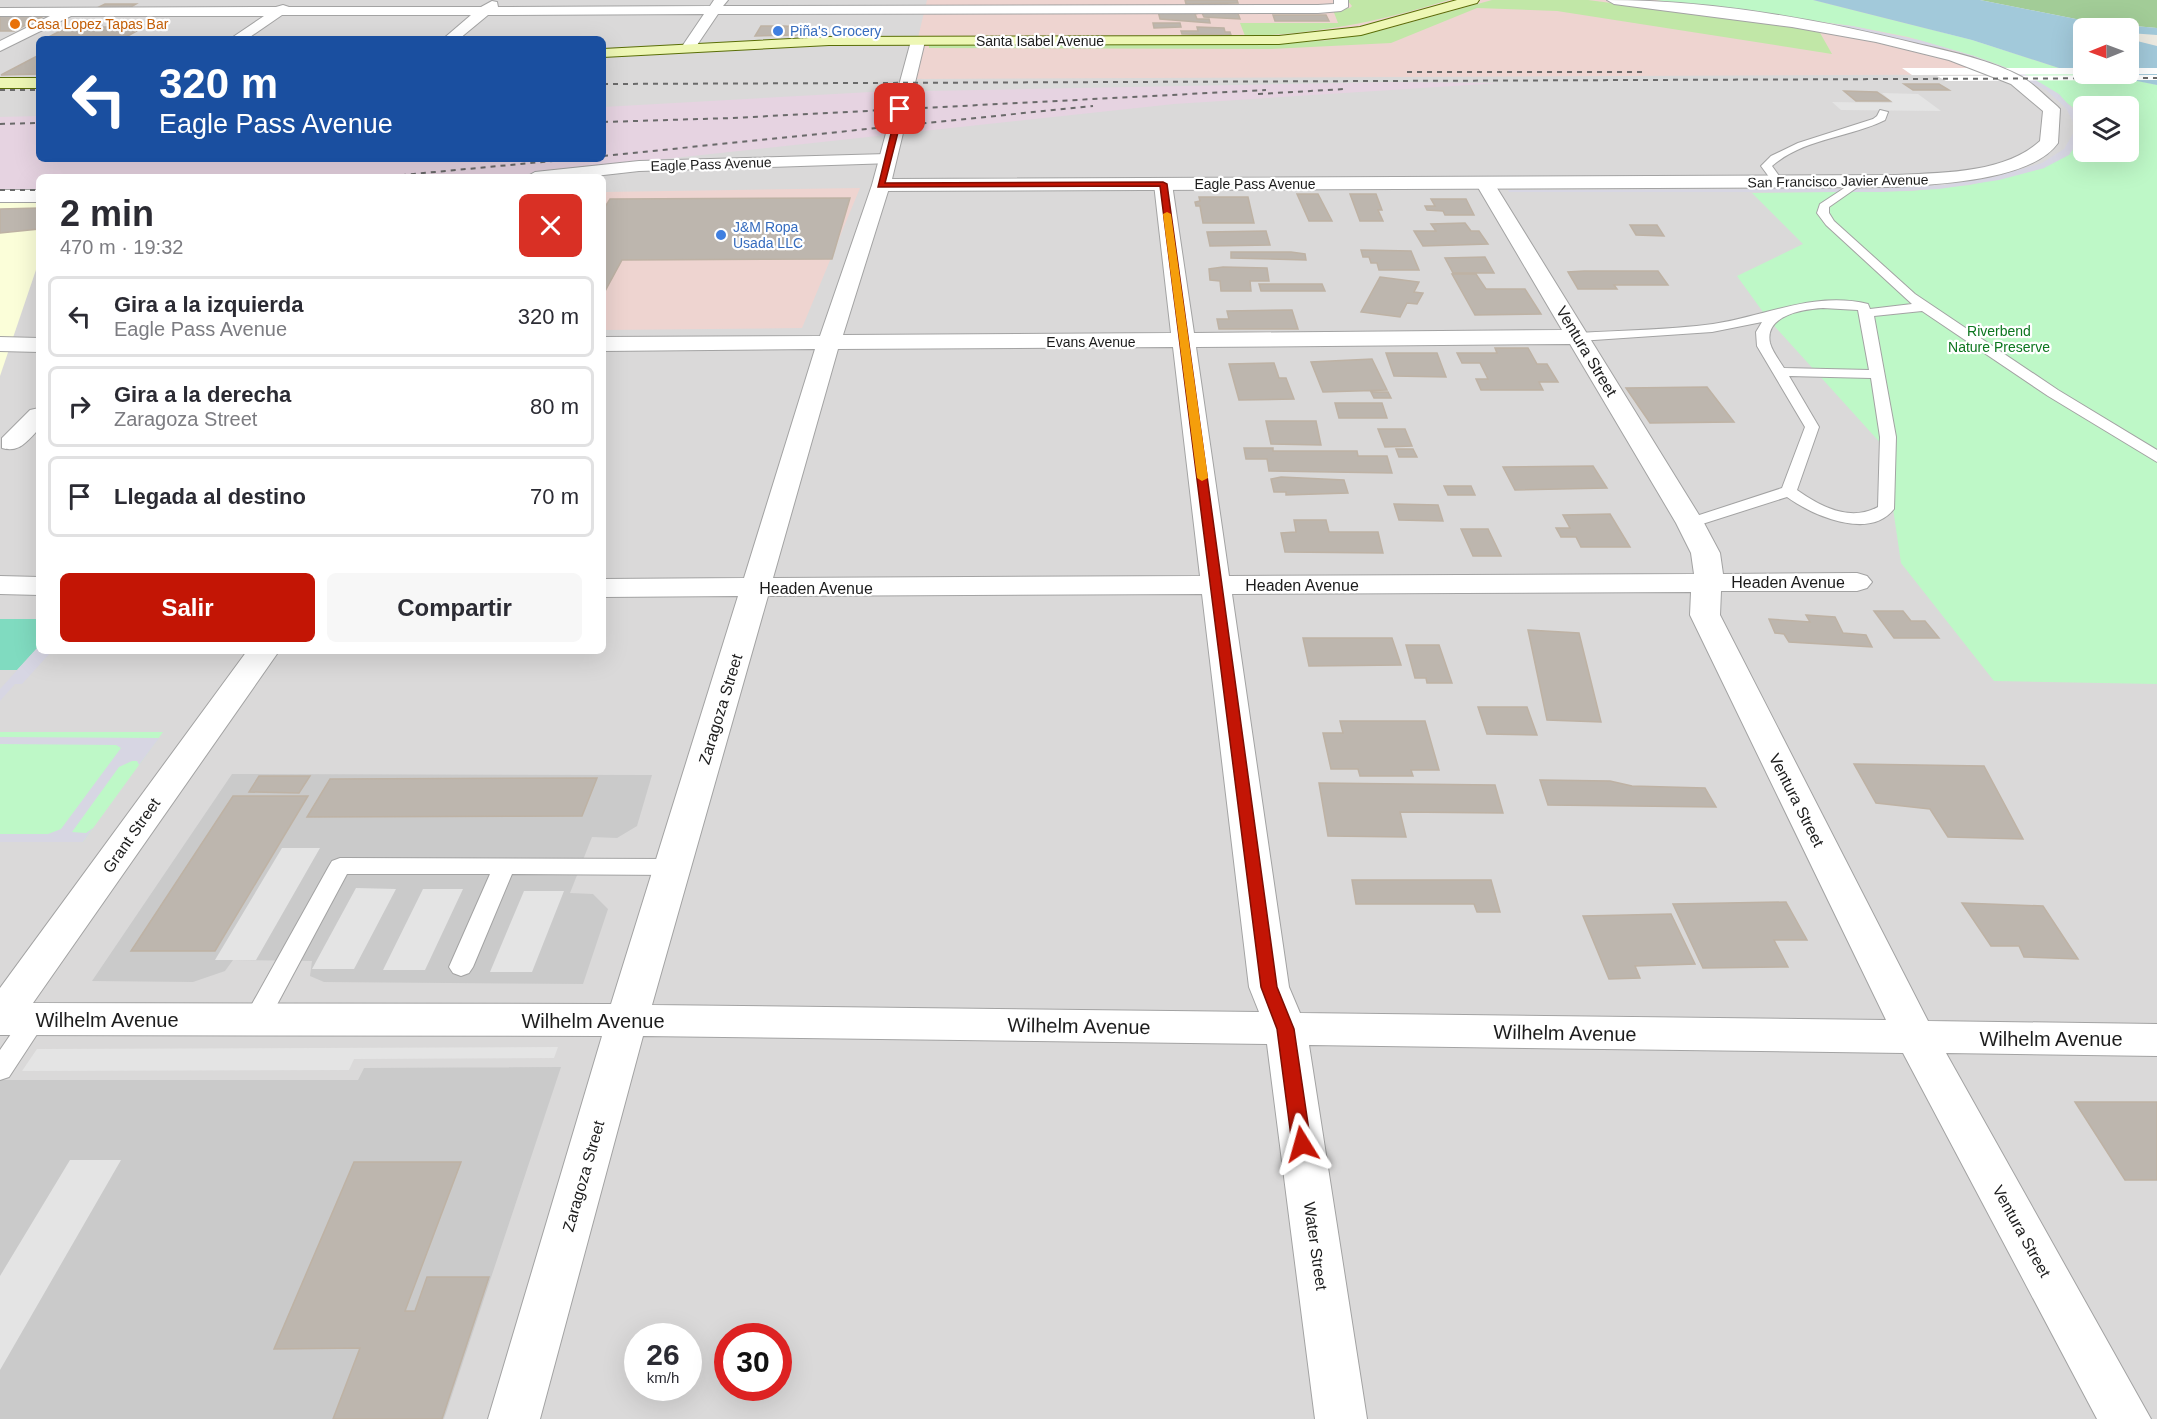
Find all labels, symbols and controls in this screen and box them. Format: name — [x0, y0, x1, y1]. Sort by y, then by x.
place label: Casa Lopez Tapas Bar — [27, 16, 169, 32]
marker: Casa Lopez Tapas Bar — [8, 17, 22, 31]
north arrow — [2073, 18, 2139, 84]
map controls — [2073, 18, 2139, 162]
place label: Piña's Grocery — [790, 23, 881, 39]
marker: Piña's Grocery — [771, 24, 785, 38]
street label: Santa Isabel Avenue — [976, 33, 1104, 49]
icon: left — [60, 60, 138, 138]
text: 320 m — [159, 60, 278, 107]
pin — [874, 83, 925, 134]
icon: arrive — [883, 92, 916, 125]
button: layers — [2073, 96, 2139, 162]
text: Eagle Pass Avenue — [159, 109, 393, 139]
street label: Eagle Pass Avenue — [650, 154, 772, 174]
street label: San Francisco Javier Avenue — [1747, 171, 1929, 191]
street label: Eagle Pass Avenue — [1194, 176, 1316, 192]
text: 2 min — [60, 193, 154, 234]
button: close — [519, 194, 582, 257]
place label: J&M Ropa Usada LLC — [733, 219, 803, 251]
marker: J&M Ropa Usada LLC — [714, 228, 728, 242]
text: 470 m · 19:32 — [60, 236, 183, 258]
text: Gira a la izquierda — [114, 292, 304, 317]
icon: left — [63, 300, 96, 333]
street label: Ventura Street — [1553, 303, 1620, 400]
text: 320 m — [518, 304, 579, 329]
text: Eagle Pass Avenue — [114, 318, 287, 340]
park label: Riverbend Nature Preserve — [1948, 323, 2050, 355]
street label: Evans Avenue — [1046, 334, 1136, 350]
text: Gira a la derecha — [114, 382, 291, 407]
icon: right — [63, 390, 96, 423]
text: 80 m — [530, 394, 579, 419]
text: Zaragoza Street — [114, 408, 257, 430]
icon: arrive — [63, 480, 96, 513]
text: Llegada al destino — [114, 484, 306, 509]
text: 70 m — [530, 484, 579, 509]
button: Salir — [60, 573, 315, 642]
button: Compartir — [327, 573, 582, 642]
street label: Headen Avenue — [1731, 574, 1845, 591]
street label: Headen Avenue — [1245, 577, 1359, 594]
street label: Headen Avenue — [759, 580, 873, 597]
street label: Zaragoza Street — [696, 651, 746, 766]
street label: Ventura Street — [1766, 751, 1828, 850]
street label: Grant Street — [99, 794, 164, 876]
street label: Wilhelm Avenue — [35, 1009, 179, 1031]
street label: Wilhelm Avenue — [521, 1010, 665, 1032]
street label: Wilhelm Avenue — [1007, 1014, 1151, 1038]
street label: Wilhelm Avenue — [1493, 1021, 1637, 1045]
street label: Wilhelm Avenue — [1979, 1028, 2123, 1050]
position arrow — [1270, 1112, 1334, 1176]
street label: Zaragoza Street — [559, 1118, 608, 1234]
street label: Ventura Street — [1989, 1182, 2054, 1281]
street label: Water Street — [1301, 1201, 1330, 1292]
speed limit sign: 30 — [714, 1323, 792, 1401]
text: 26 — [646, 1338, 680, 1371]
text: km/h — [647, 1369, 679, 1386]

